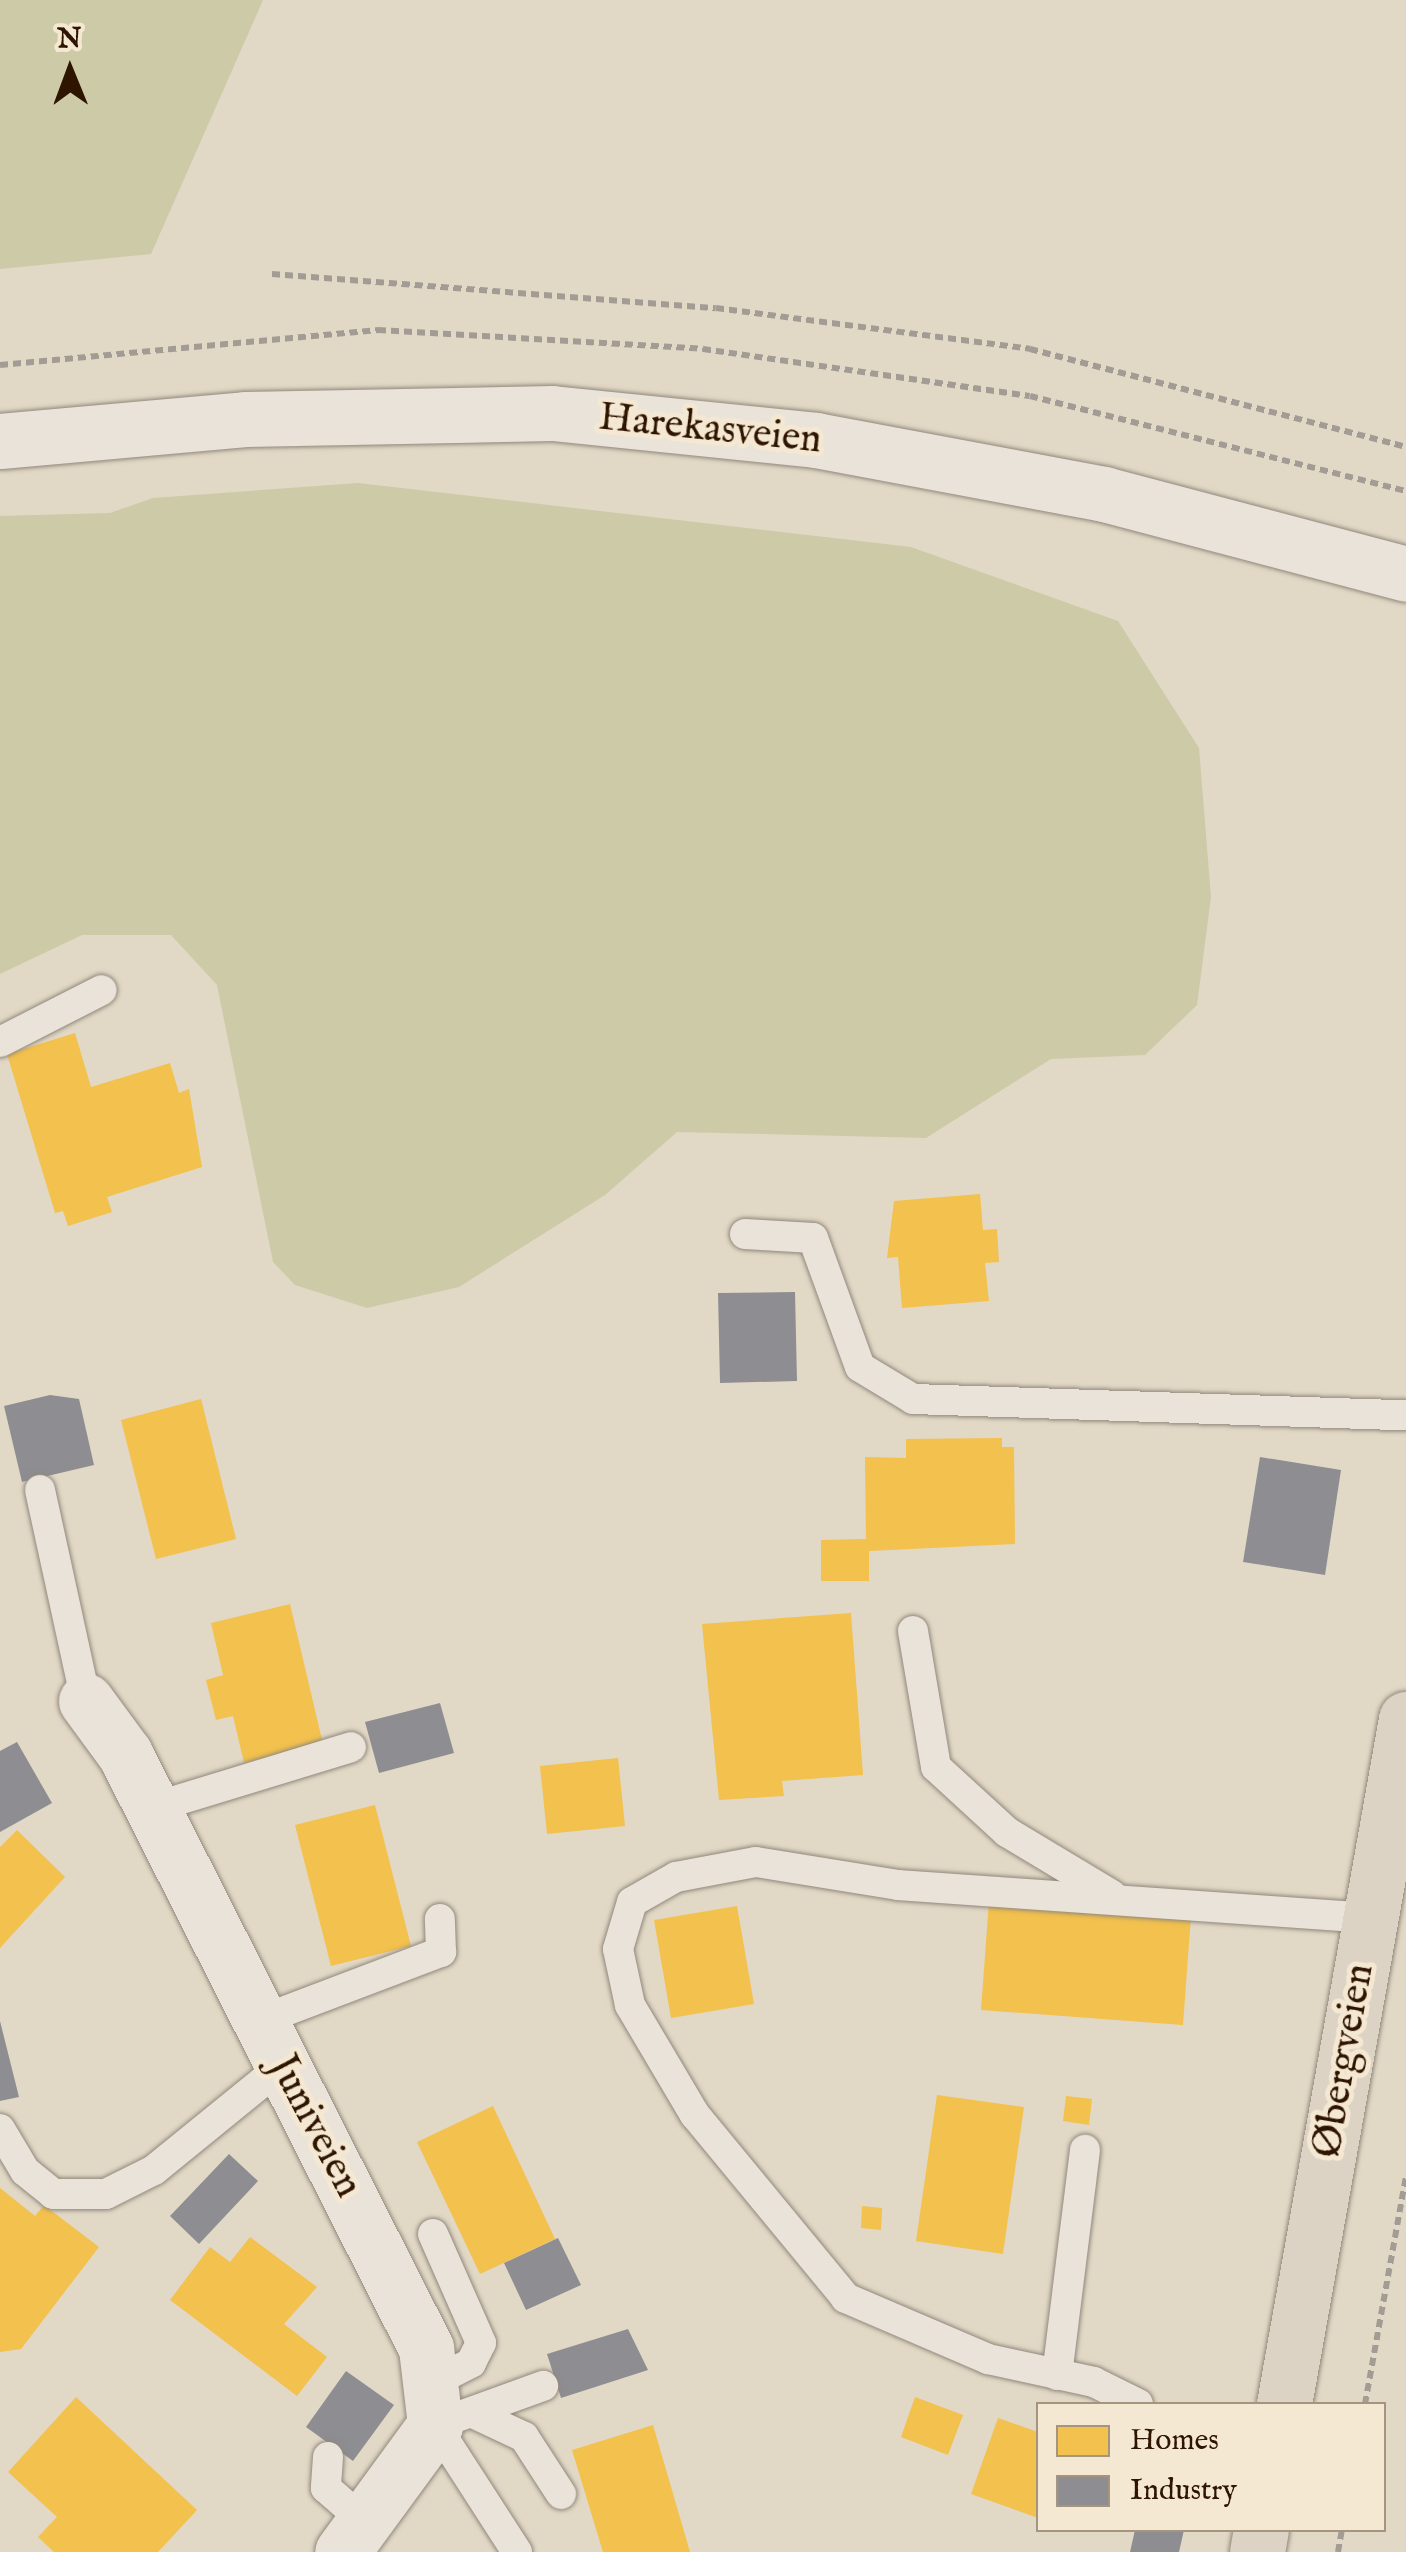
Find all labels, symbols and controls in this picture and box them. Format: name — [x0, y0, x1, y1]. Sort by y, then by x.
north arrow — [20, 20, 120, 120]
text: N — [57, 22, 82, 57]
street label: Harekasveien — [596, 394, 824, 466]
street label: Øbergveien — [1304, 1960, 1386, 2162]
street label: Juniveien — [257, 2048, 371, 2206]
legend — [1036, 2402, 1386, 2532]
text: Homes — [1130, 2422, 1219, 2460]
text: Industry — [1130, 2472, 1237, 2510]

